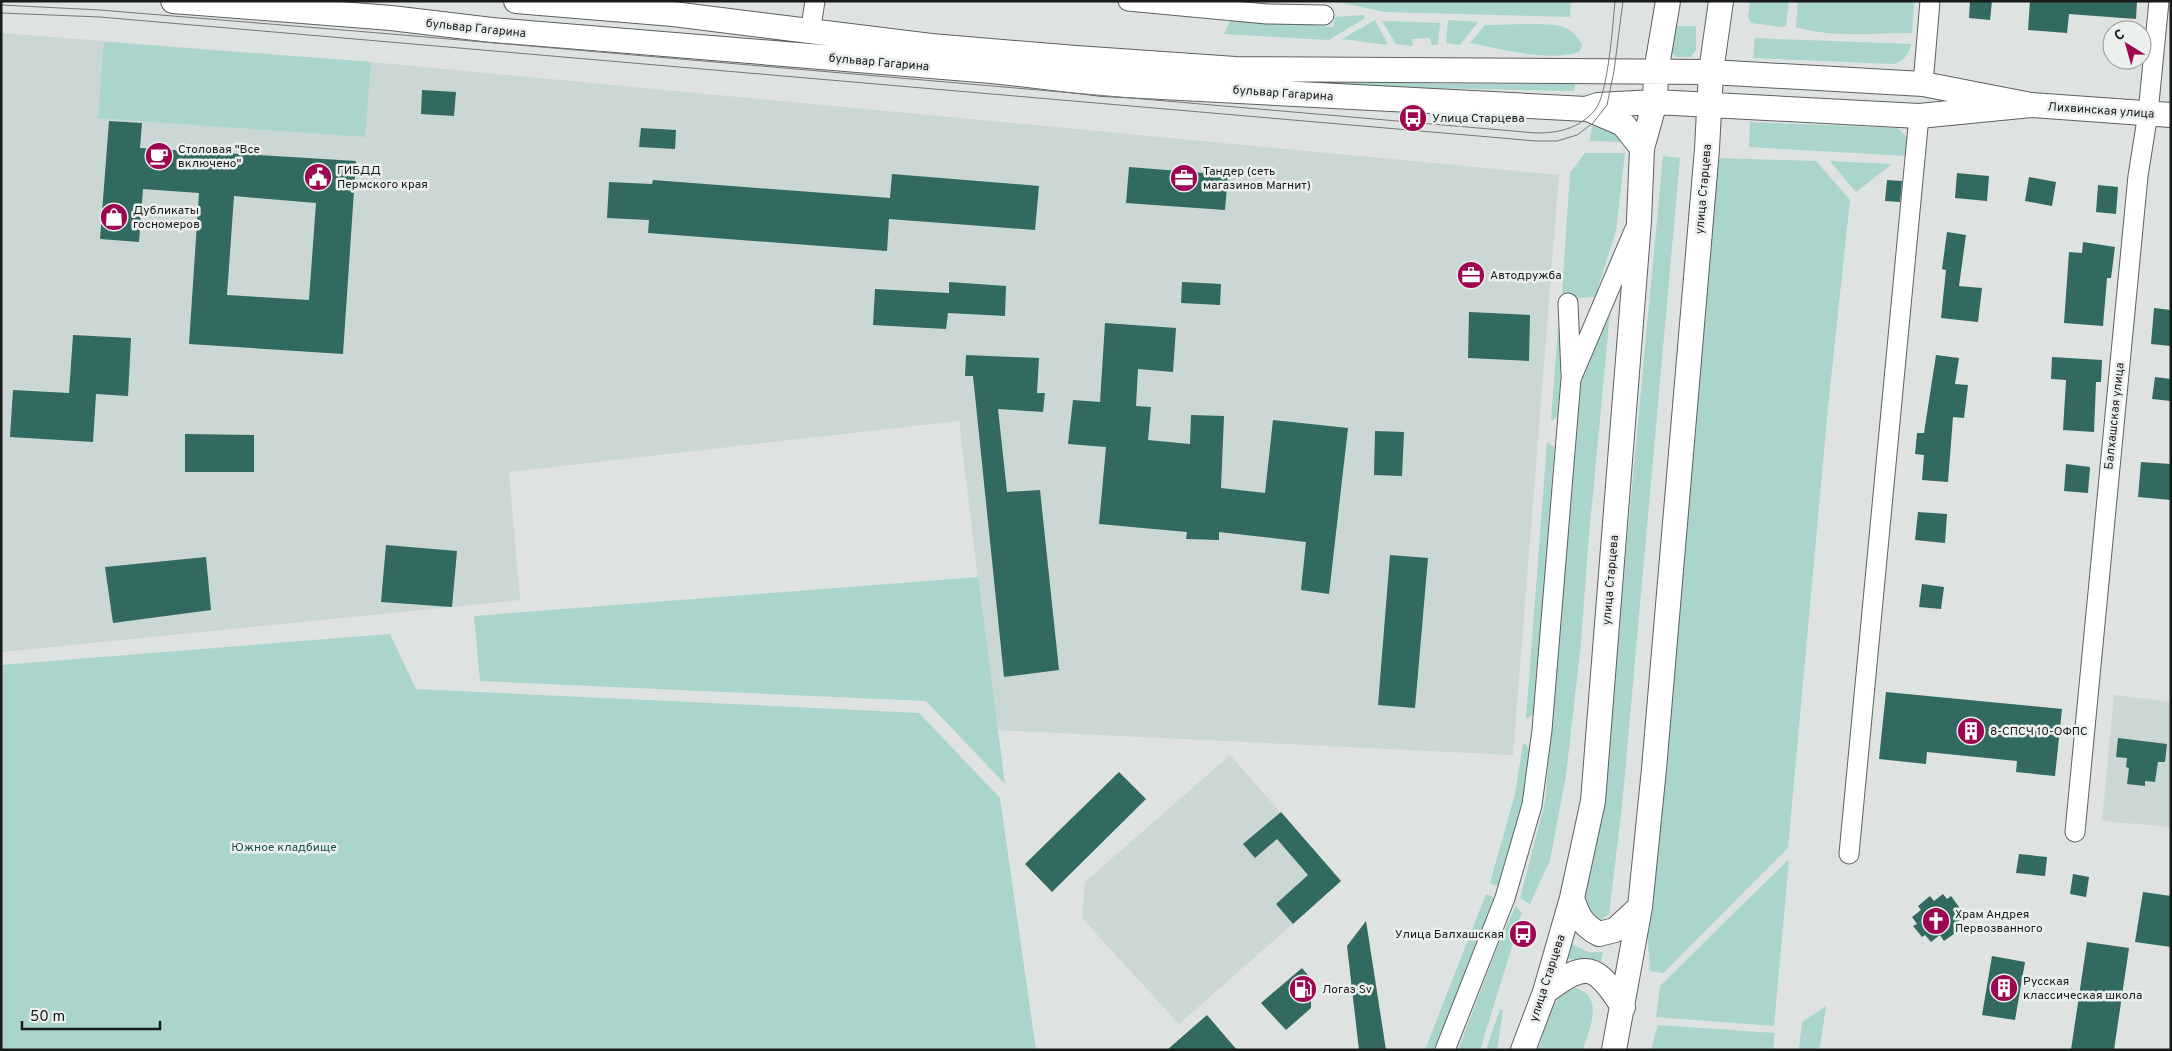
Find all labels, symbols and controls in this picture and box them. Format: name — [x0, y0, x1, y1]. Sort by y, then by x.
street label: бульвар Гагарина — [425, 16, 527, 42]
north arrow — [2102, 20, 2152, 70]
text: С — [2111, 26, 2129, 45]
street label: бульвар Гагарина — [828, 51, 930, 75]
street label: бульвар Гагарина — [1232, 83, 1334, 105]
street label: Лихвинская улица — [2047, 99, 2155, 123]
bus stop icon: Улица Старцева — [1398, 103, 1428, 133]
place label: Улица Старцева — [1432, 111, 1525, 127]
cafe icon: Столовая "Все включено" — [144, 141, 174, 171]
place label: Столовая "Все включено" — [178, 142, 260, 172]
street label: улица Старцева — [1692, 143, 1716, 235]
public building icon: ГИБДД Пермского края — [303, 162, 333, 192]
place label: ГИБДД Пермского края — [337, 163, 428, 193]
office icon: Тандер (сеть магазинов Магнит) — [1169, 163, 1199, 193]
place label: Тандер (сеть магазинов Магнит) — [1203, 164, 1311, 194]
shop icon: Дубликаты госномеров — [99, 202, 129, 232]
place label: Дубликаты госномеров — [133, 203, 200, 233]
office icon: Автодружба — [1456, 260, 1486, 290]
place label: Автодружба — [1490, 268, 1562, 284]
street label: Балхашская улица — [2101, 362, 2129, 470]
street label: улица Старцева — [1599, 534, 1623, 626]
building icon: 8-СПСЧ 10-ОФПС — [1956, 716, 1986, 746]
place label: 8-СПСЧ 10-ОФПС — [1990, 724, 2088, 740]
park label: Южное кладбище — [231, 840, 337, 856]
church icon: Храм Андрея Первозванного — [1921, 906, 1951, 936]
place label: Храм Андрея Первозванного — [1955, 907, 2043, 937]
bus stop icon: Улица Балхашская — [1508, 919, 1538, 949]
place label: Улица Балхашская — [1395, 927, 1504, 943]
street label: улица Старцева — [1526, 933, 1570, 1024]
building icon: Русская классическая школа — [1989, 973, 2019, 1003]
fuel station icon: Логаз Sv — [1288, 974, 1318, 1004]
place label: Русская классическая школа — [2023, 974, 2142, 1004]
place label: Логаз Sv — [1322, 982, 1372, 998]
scale bar — [22, 998, 160, 1030]
text: 50 m — [30, 1008, 65, 1027]

